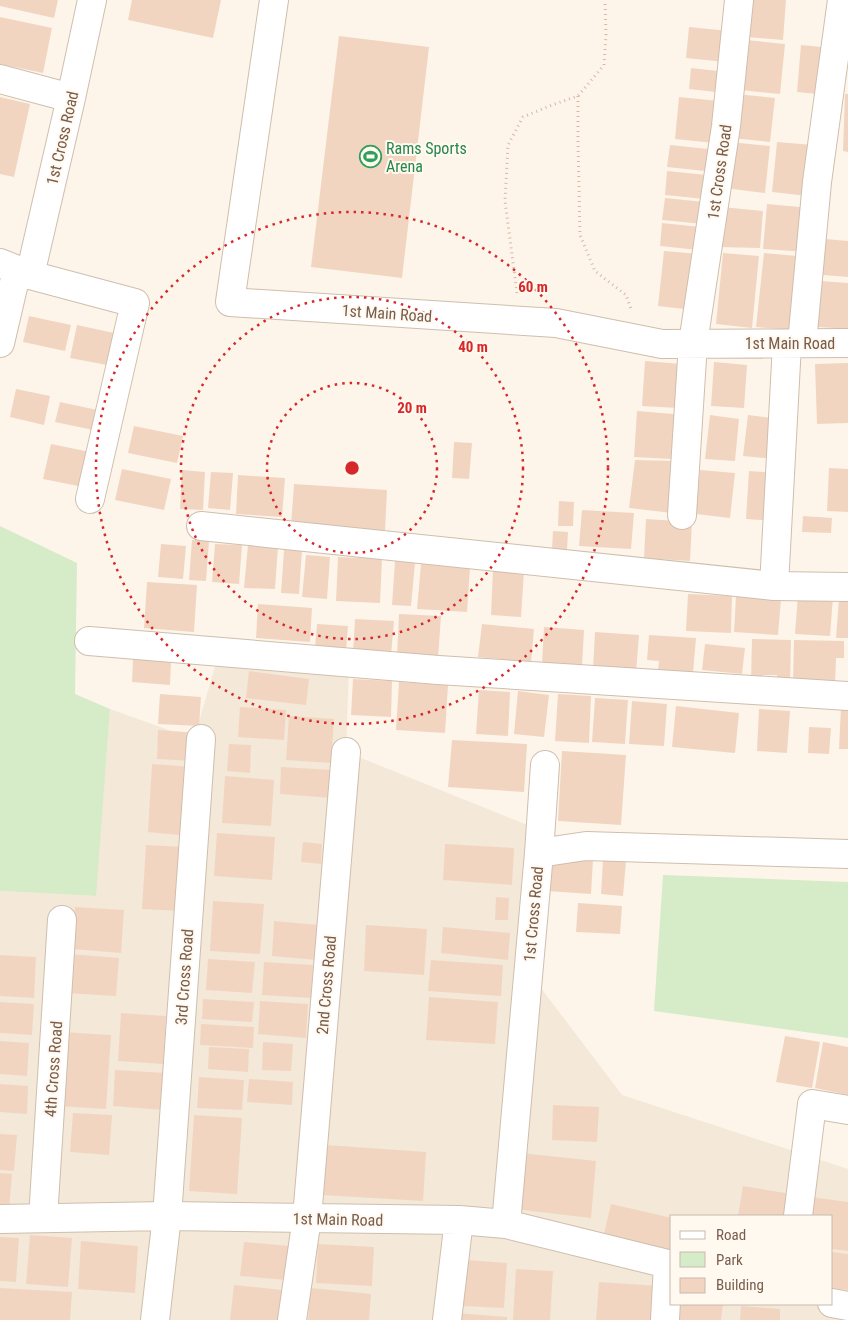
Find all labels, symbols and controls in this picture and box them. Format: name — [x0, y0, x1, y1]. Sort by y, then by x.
street label: 1st Cross Road — [42, 89, 83, 187]
street label: 1st Cross Road — [703, 123, 736, 221]
place label: Rams Sports Arena — [386, 139, 467, 176]
sports icon: Rams Sports Arena — [358, 145, 382, 169]
text: 60 m — [518, 278, 548, 296]
street label: 1st Main Road — [341, 301, 433, 326]
street label: 1st Main Road — [745, 334, 835, 353]
text: 40 m — [458, 338, 488, 356]
text: 20 m — [397, 399, 427, 417]
centre of rings — [343, 459, 361, 477]
street label: 1st Cross Road — [520, 865, 547, 963]
street label: 3rd Cross Road — [172, 928, 197, 1026]
street label: 2nd Cross Road — [313, 935, 340, 1035]
street label: 4th Cross Road — [41, 1020, 66, 1118]
street label: 1st Main Road — [293, 1209, 383, 1230]
legend — [670, 1215, 833, 1305]
text: Road — [716, 1226, 746, 1244]
text: Park — [716, 1251, 743, 1269]
text: Building — [716, 1276, 764, 1294]

